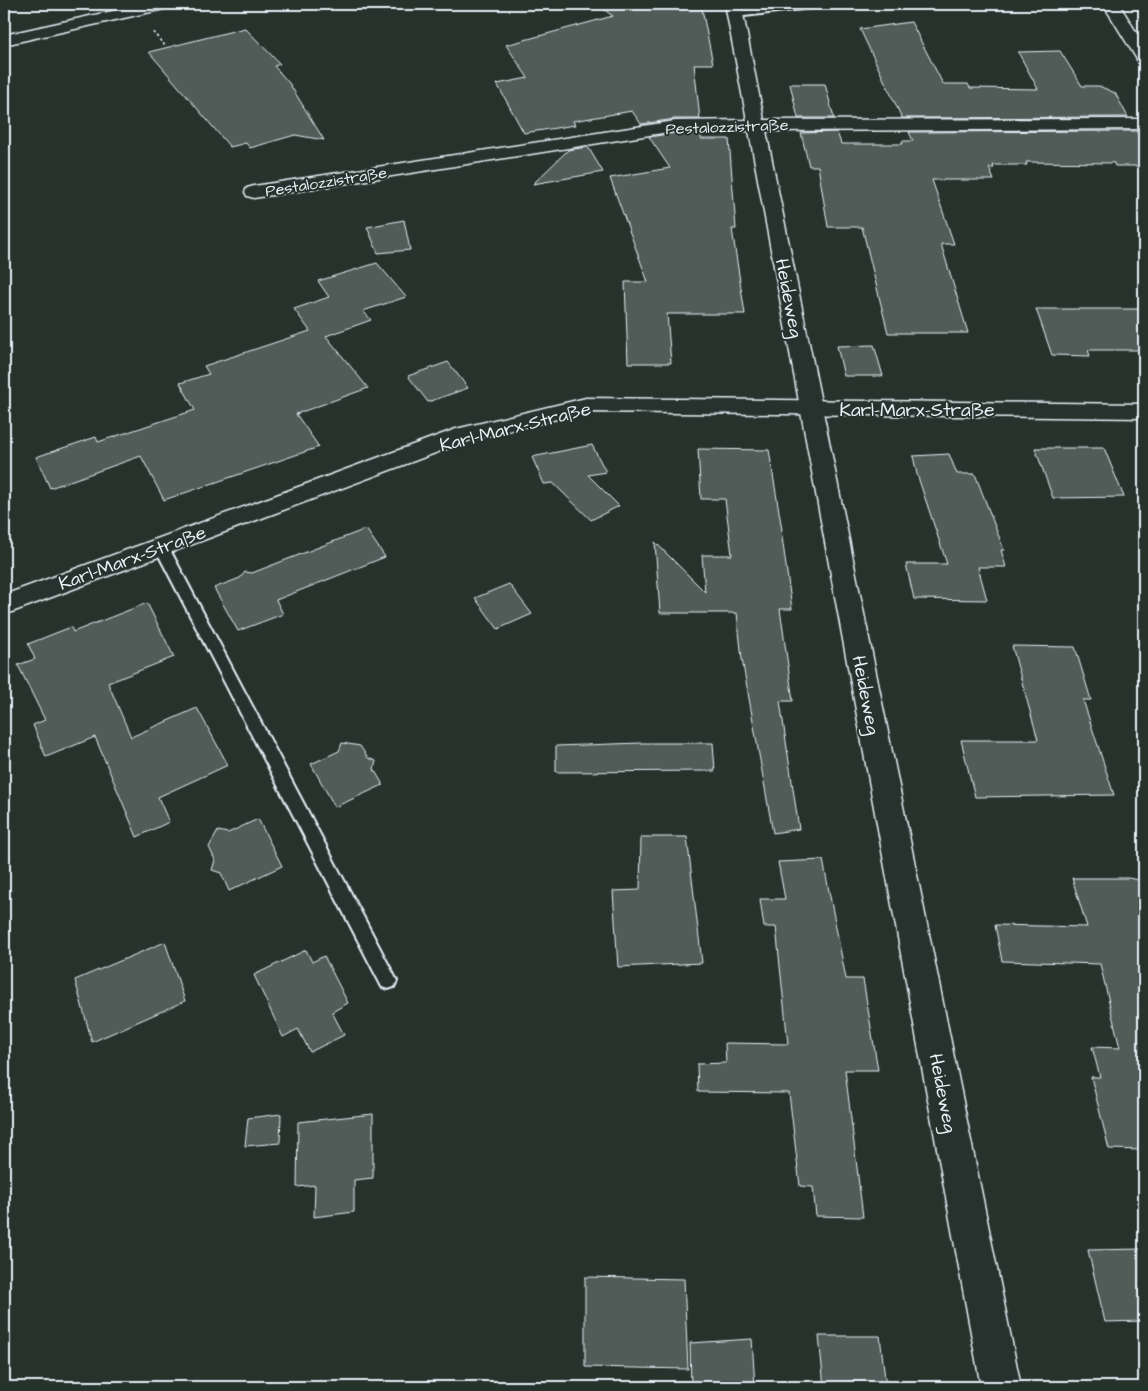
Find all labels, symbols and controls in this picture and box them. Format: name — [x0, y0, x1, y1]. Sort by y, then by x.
street label: Pestalozzistraße — [665, 114, 789, 140]
street label: Pestalozzistraße — [264, 161, 389, 202]
street label: Heideweg — [767, 256, 809, 341]
street label: Karl-Marx-Straße — [437, 396, 594, 459]
street label: Karl-Marx-Straße — [839, 397, 995, 424]
street label: Karl-Marx-Straße — [55, 519, 210, 598]
street label: Heideweg — [844, 653, 886, 738]
street label: Heideweg — [921, 1051, 963, 1136]

